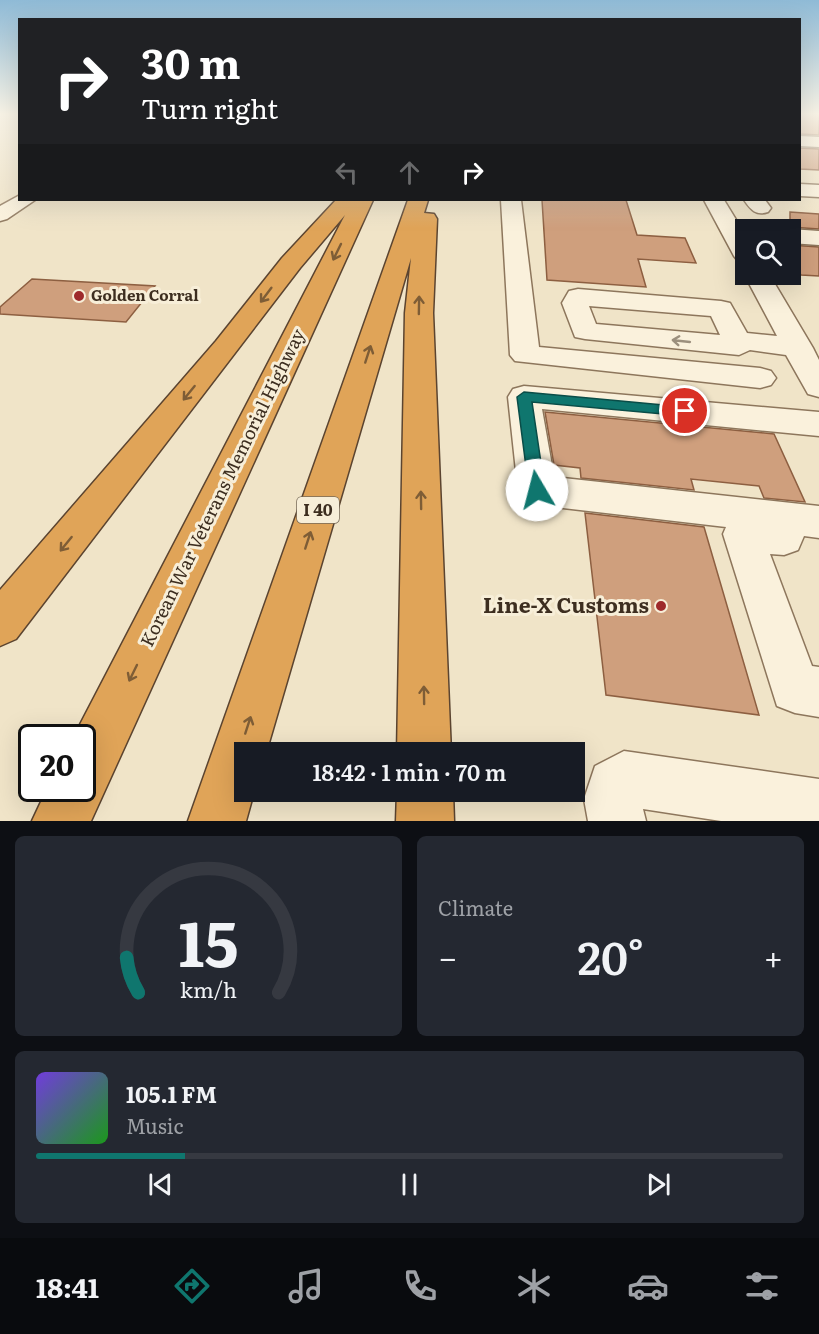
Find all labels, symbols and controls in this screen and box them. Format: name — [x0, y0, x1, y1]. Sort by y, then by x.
text: 30 m — [141, 30, 241, 92]
icon: right — [42, 42, 120, 120]
text: Turn right — [141, 87, 278, 127]
icon: left — [330, 156, 363, 189]
icon: ahead — [393, 156, 426, 189]
icon: right — [456, 156, 489, 189]
map controls — [735, 219, 801, 285]
button: search — [735, 219, 801, 285]
one-way arrow — [331, 243, 343, 261]
place label: Golden Corral — [91, 283, 199, 306]
one-way arrow — [260, 287, 273, 303]
marker: Golden Corral — [72, 289, 86, 303]
one-way arrow — [413, 295, 425, 315]
street label: Korean War Veterans Memorial Highway — [133, 323, 311, 651]
one-way arrow — [671, 335, 691, 346]
one-way arrow — [363, 345, 374, 364]
one-way arrow — [182, 385, 196, 400]
pin — [659, 385, 710, 436]
icon: arrive — [668, 394, 701, 427]
position arrow — [505, 458, 569, 522]
one-way arrow — [415, 490, 427, 510]
road number: I 40 — [297, 497, 339, 523]
one-way arrow — [303, 531, 314, 550]
one-way arrow — [59, 536, 72, 552]
place label: Line-X Customs — [483, 588, 649, 619]
marker: Line-X Customs — [654, 599, 668, 613]
one-way arrow — [126, 664, 138, 682]
one-way arrow — [418, 685, 429, 705]
one-way arrow — [244, 716, 255, 735]
speed limit sign: 20 — [18, 724, 96, 802]
text: 18:42 · 1 min · 70 m — [313, 755, 506, 788]
text: Climate — [438, 892, 513, 922]
text: 15 — [179, 894, 238, 986]
text: 20° — [577, 922, 644, 989]
text: − — [438, 931, 457, 980]
text: + — [764, 931, 783, 980]
text: km/h — [180, 973, 237, 1005]
text: 105.1 FM — [126, 1077, 217, 1110]
text: Music — [126, 1110, 183, 1140]
icon: previous — [144, 1168, 177, 1201]
icon: pause — [393, 1168, 426, 1201]
icon: next — [642, 1168, 675, 1201]
icon: directions — [171, 1265, 213, 1307]
icon: music — [285, 1265, 327, 1307]
icon: phone — [399, 1265, 441, 1307]
icon: climate — [513, 1265, 555, 1307]
icon: car — [627, 1265, 669, 1307]
icon: filters — [741, 1265, 783, 1307]
text: 18:41 — [36, 1266, 99, 1306]

